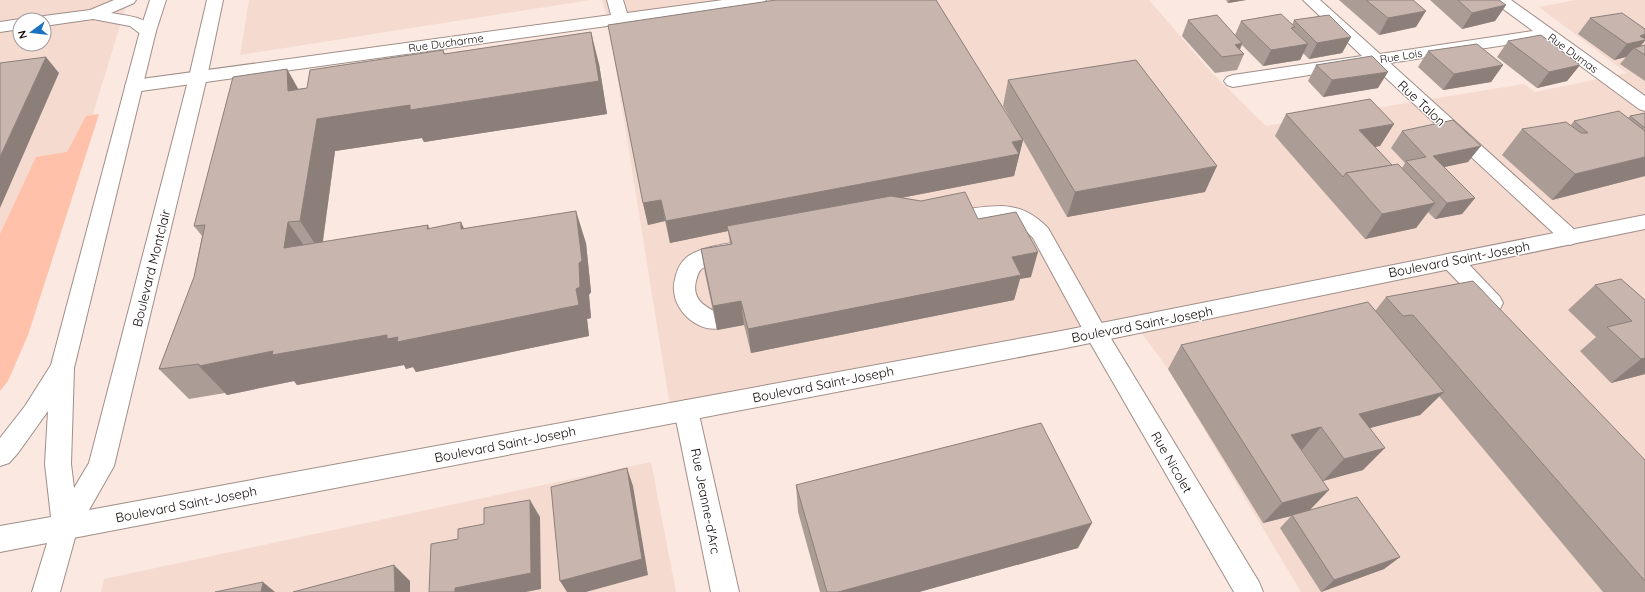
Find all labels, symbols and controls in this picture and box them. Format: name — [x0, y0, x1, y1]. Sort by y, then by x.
north arrow — [12, 12, 52, 52]
text: N — [15, 29, 30, 40]
street label: Rue Dumas — [1545, 30, 1601, 76]
street label: Rue Ducharme — [407, 31, 485, 55]
street label: Rue Lois — [1379, 46, 1423, 66]
street label: Rue Talon — [1395, 77, 1449, 129]
street label: Boulevard Montclair — [129, 208, 173, 328]
street label: Boulevard Saint-Joseph — [1387, 237, 1531, 281]
street label: Boulevard Saint-Joseph — [1070, 302, 1214, 346]
street label: Boulevard Saint-Joseph — [751, 362, 895, 406]
street label: Boulevard Saint-Joseph — [433, 422, 577, 466]
street label: Rue Nicolet — [1148, 428, 1196, 496]
street label: Rue Jeanne-d'Arc — [688, 447, 724, 555]
street label: Boulevard Saint-Joseph — [114, 482, 258, 526]

